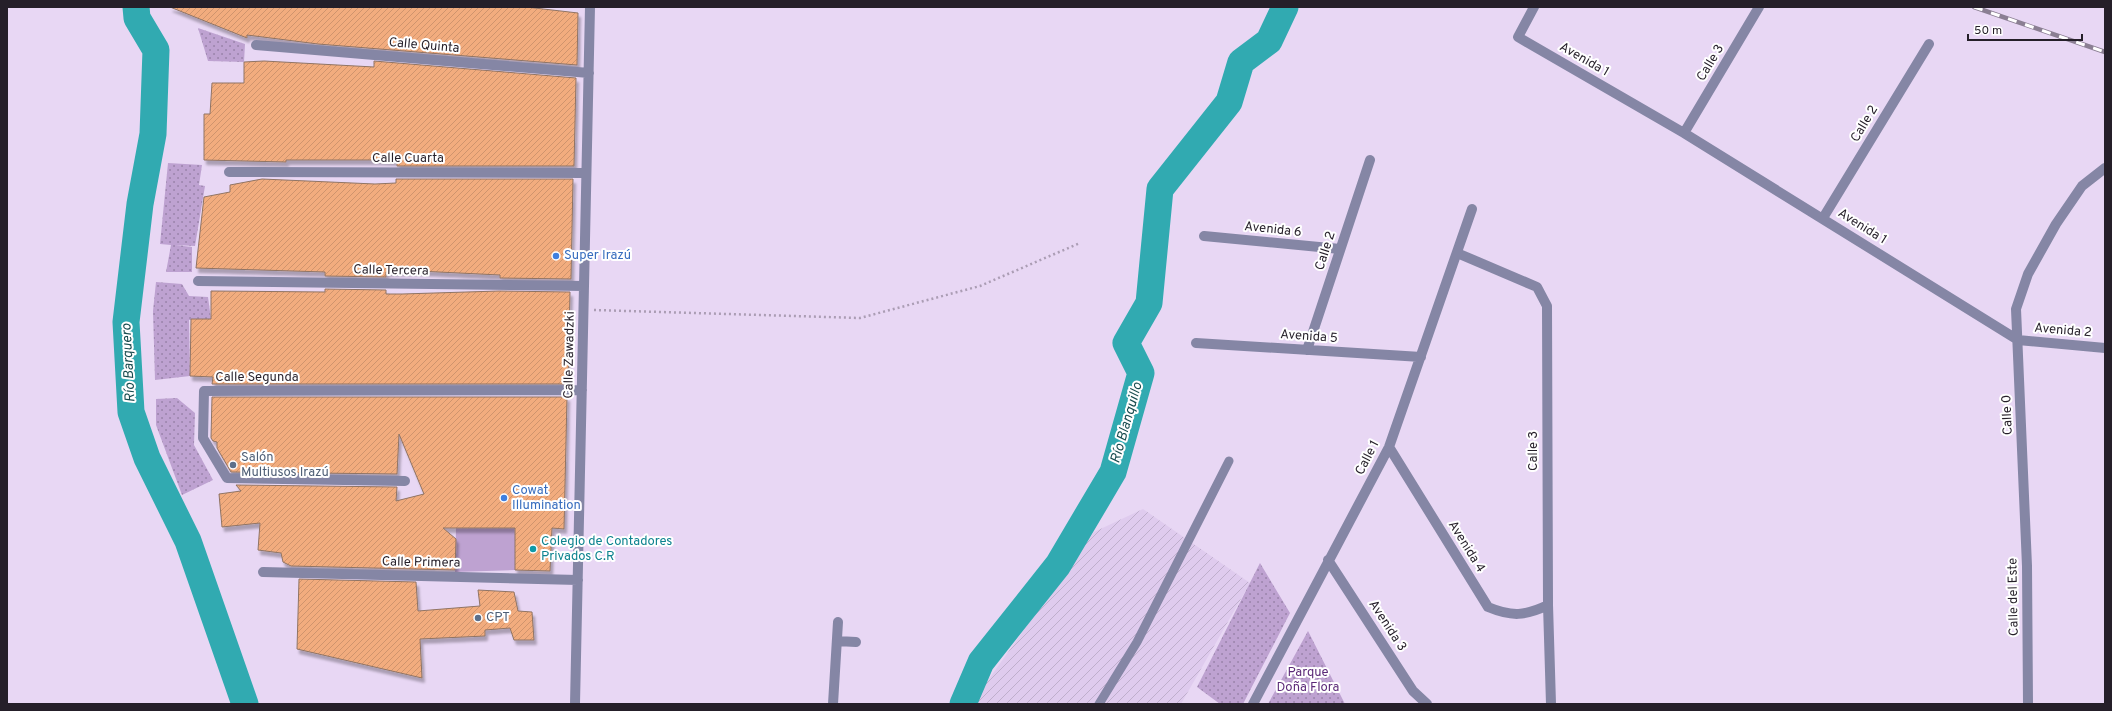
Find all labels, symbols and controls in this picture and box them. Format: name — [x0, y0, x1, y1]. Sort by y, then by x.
scale bar — [1968, 16, 2082, 42]
text: 50 m — [1974, 23, 2002, 39]
street label: Calle Quinta — [388, 35, 460, 57]
street label: Avenida 1 — [1556, 39, 1612, 81]
street label: Calle 3 — [1694, 42, 1728, 84]
street label: Calle 2 — [1848, 103, 1882, 145]
street label: Calle Cuarta — [372, 151, 444, 167]
street label: Avenida 1 — [1835, 206, 1889, 248]
street label: Avenida 6 — [1244, 219, 1302, 241]
street label: Calle 2 — [1312, 229, 1340, 273]
place label: Super Irazú — [564, 248, 631, 264]
marker: Super Irazú — [551, 251, 561, 261]
street label: Calle Tercera — [353, 262, 429, 280]
street label: Calle Zawadzki — [561, 311, 579, 399]
street label: Avenida 2 — [2034, 321, 2092, 341]
water label: Río Barquero — [118, 323, 140, 403]
street label: Avenida 5 — [1280, 327, 1338, 347]
street label: Calle Segunda — [215, 370, 299, 386]
water label: Río Blanquillo — [1107, 380, 1147, 465]
street label: Calle 0 — [1999, 394, 2017, 436]
street label: Calle 3 — [1526, 431, 1542, 471]
street label: Calle 1 — [1352, 438, 1384, 478]
place label: Salón Multiusos Irazú — [241, 450, 329, 481]
marker: Salón Multiusos Irazú — [228, 460, 238, 470]
place label: Cowat Illumination — [512, 483, 581, 514]
marker: Cowat Illumination — [499, 493, 509, 503]
street label: Avenida 4 — [1444, 518, 1488, 576]
place label: Colegio de Contadores Privados C.R — [541, 534, 672, 565]
marker: Colegio de Contadores Privados C.R — [528, 544, 538, 554]
street label: Calle Primera — [382, 554, 460, 572]
street label: Calle del Este — [2005, 558, 2023, 636]
street label: Avenida 3 — [1365, 598, 1409, 654]
place label: CPT — [486, 610, 510, 626]
marker: CPT — [473, 613, 483, 623]
park label: Parque Doña Flora — [1277, 665, 1339, 696]

